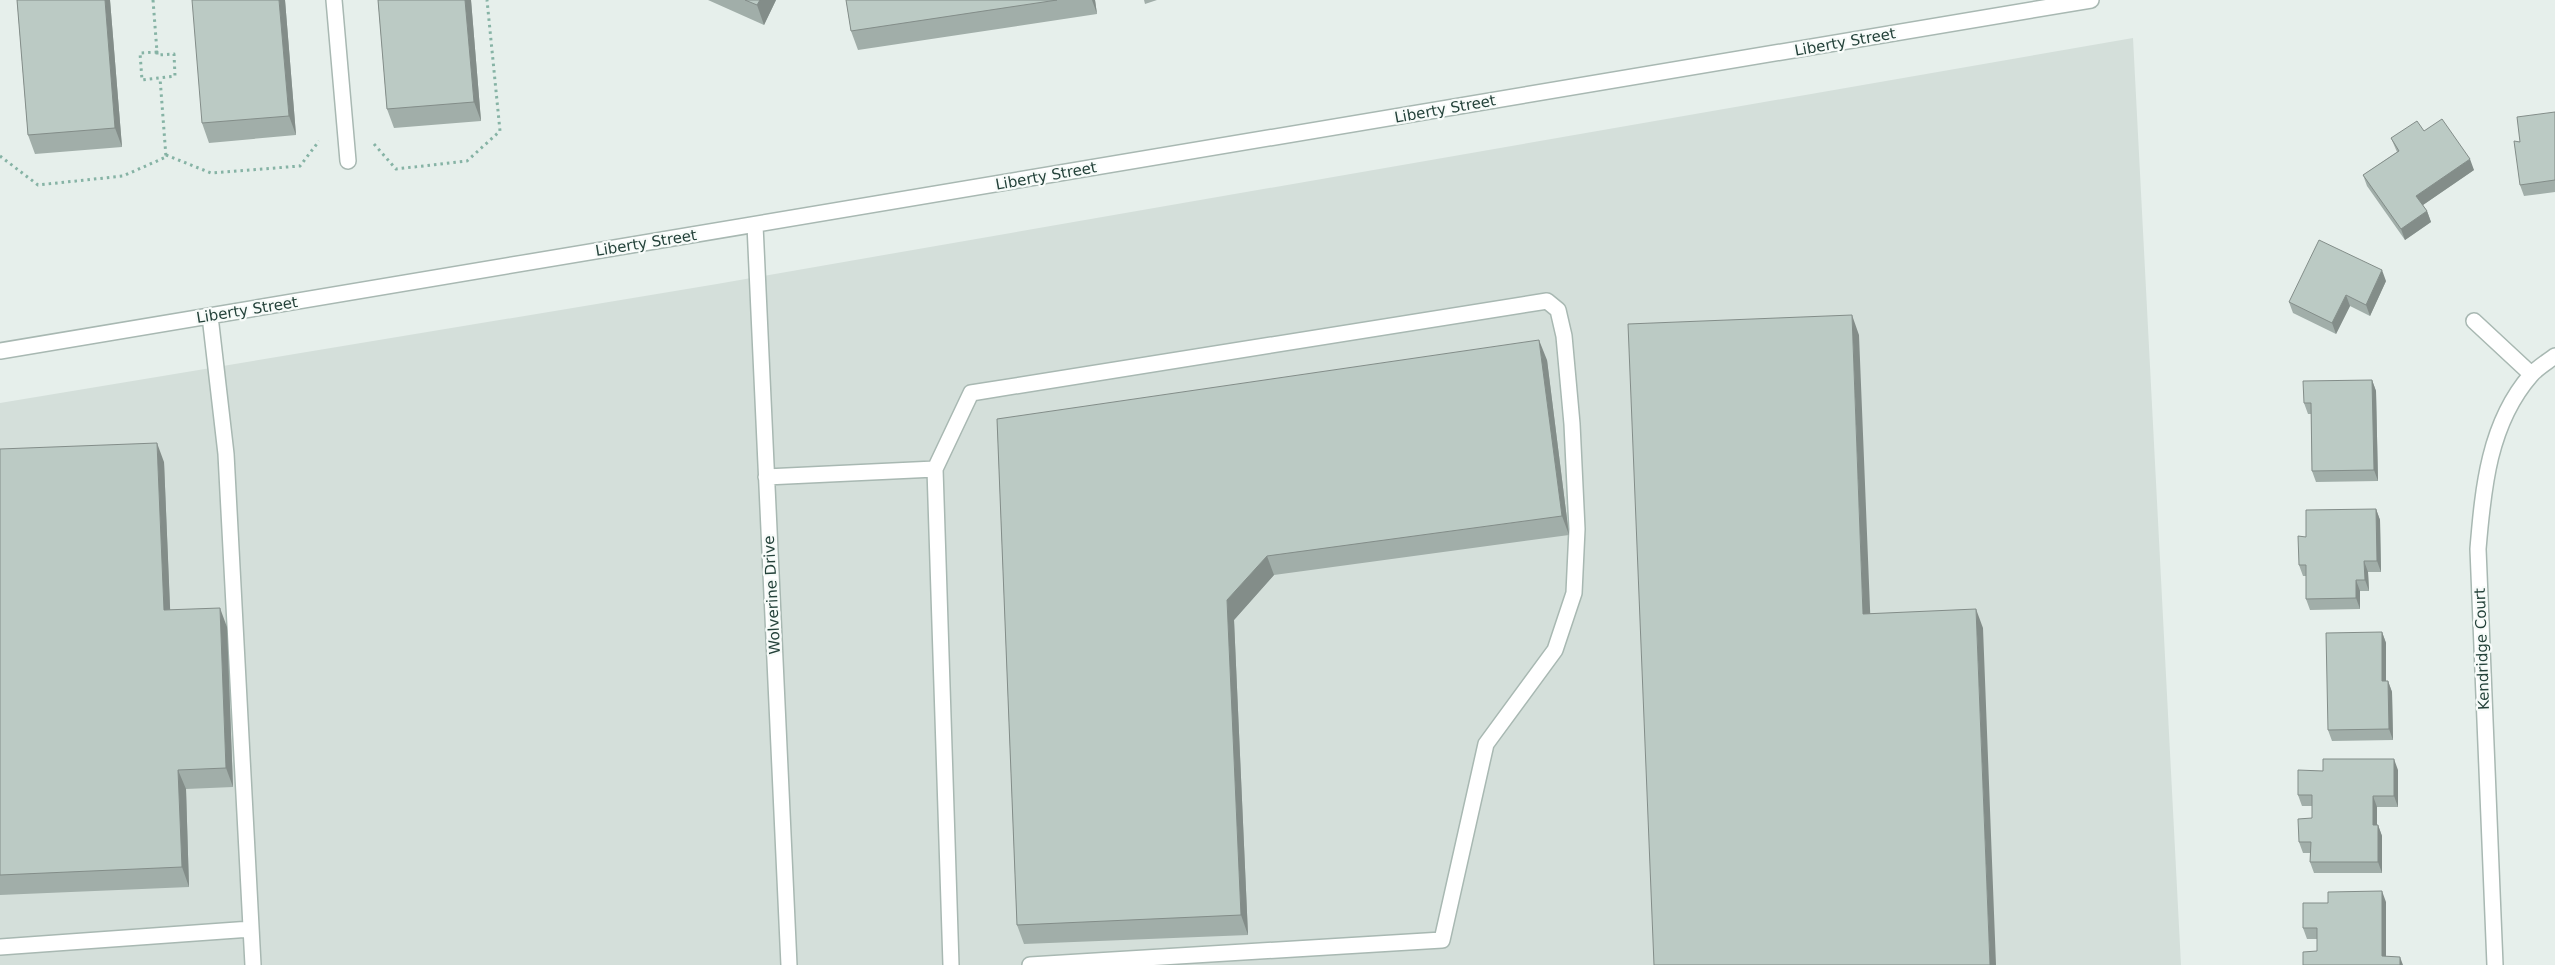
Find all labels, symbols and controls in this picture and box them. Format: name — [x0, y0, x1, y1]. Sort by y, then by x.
street label: Liberty Street — [1793, 24, 1897, 60]
street label: Liberty Street — [1393, 91, 1497, 127]
street label: Liberty Street — [994, 158, 1098, 194]
street label: Liberty Street — [594, 226, 698, 260]
street label: Liberty Street — [195, 293, 299, 327]
street label: Wolverine Drive — [760, 535, 784, 655]
street label: Kendridge Court — [2471, 588, 2493, 710]

